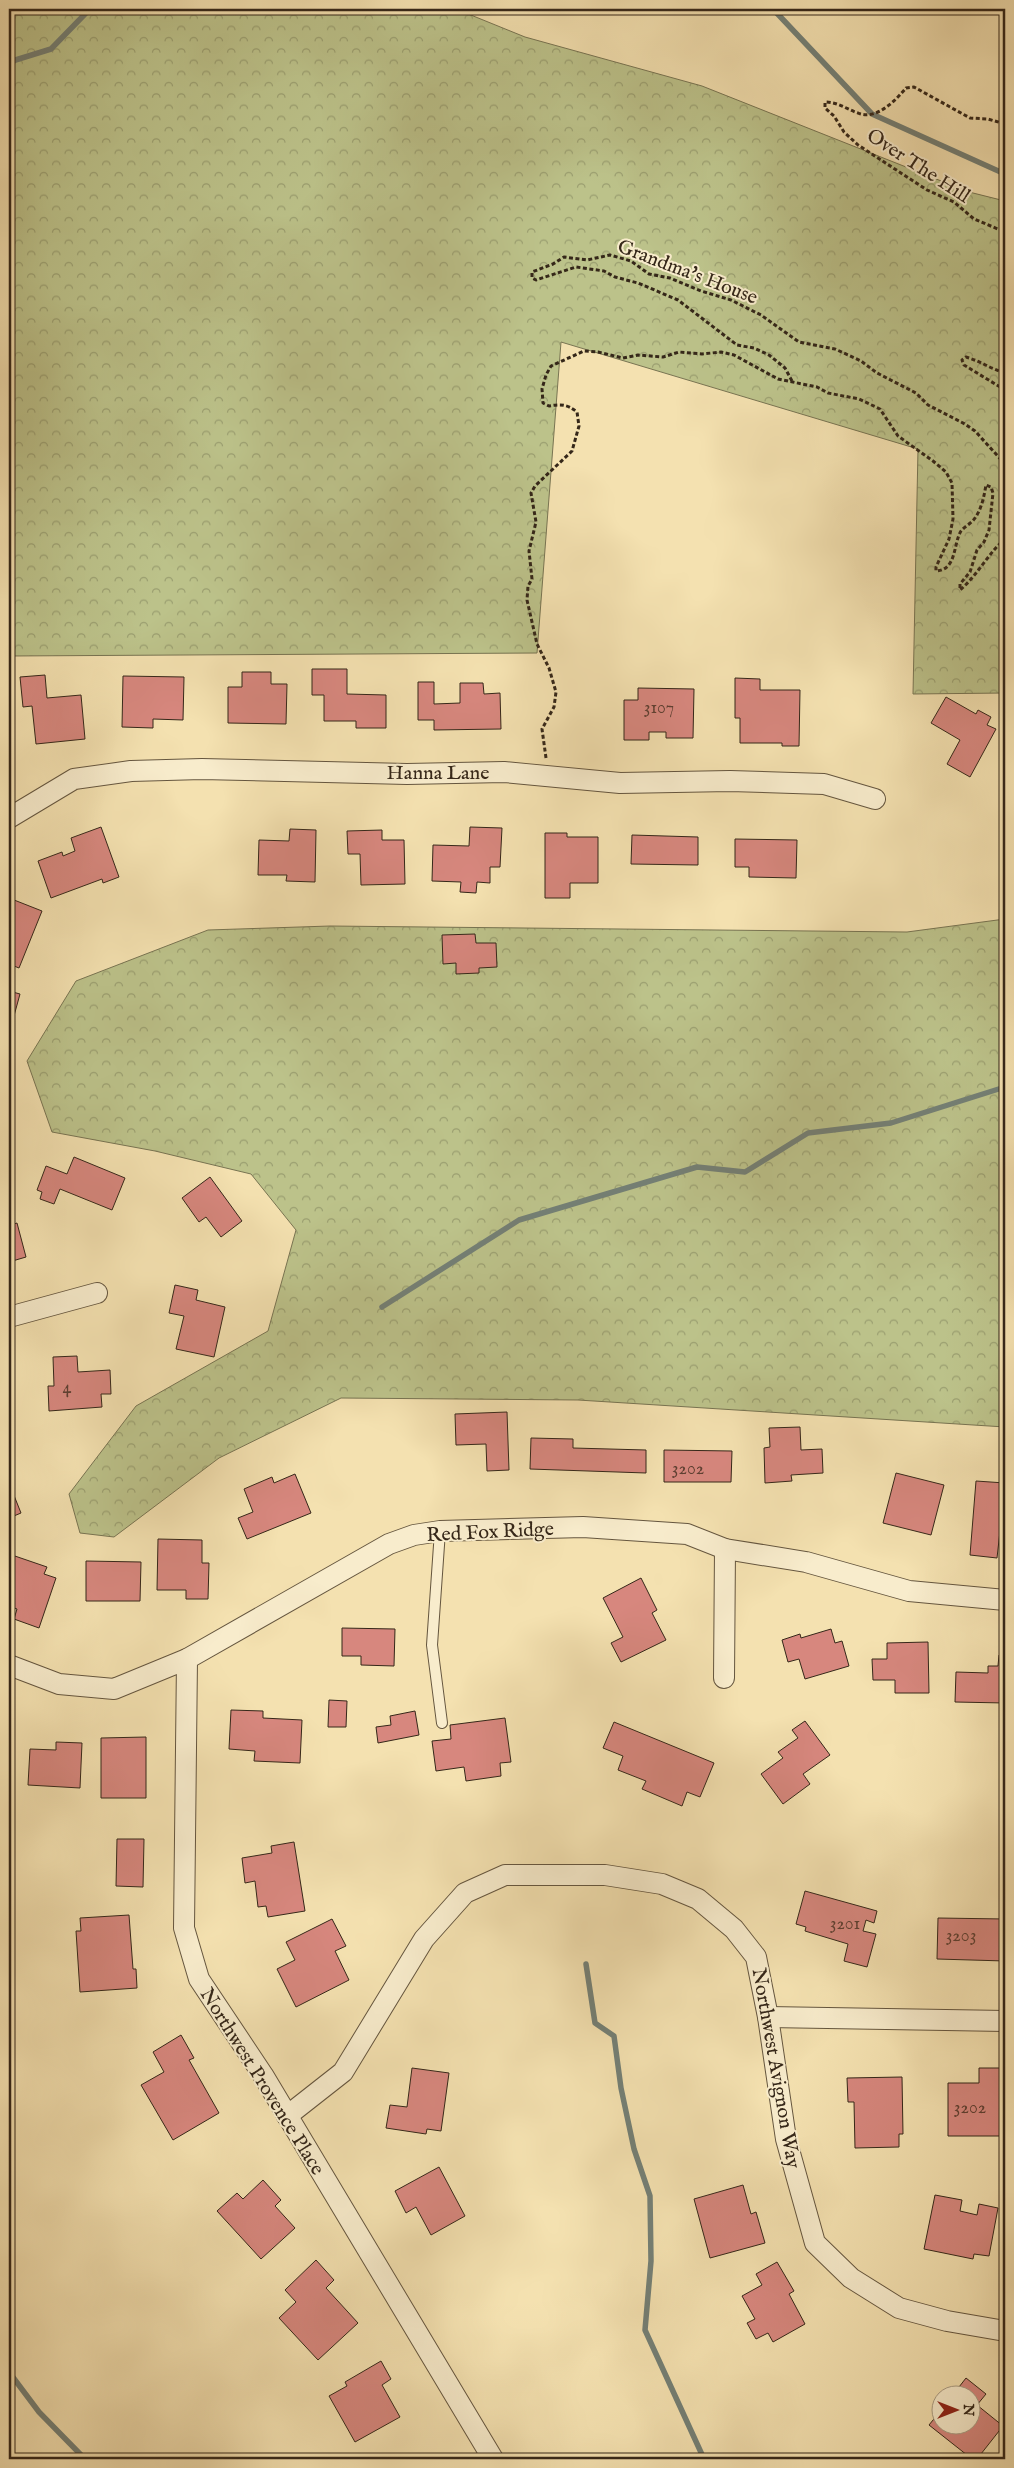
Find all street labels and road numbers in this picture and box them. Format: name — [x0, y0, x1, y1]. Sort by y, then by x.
street label: Over The Hill — [862, 124, 975, 209]
street label: Grandma's House — [614, 234, 761, 311]
street label: Hanna Lane — [387, 761, 489, 786]
street label: Red Fox Ridge — [426, 1517, 554, 1548]
street label: Northwest Avignon Way — [746, 1966, 805, 2171]
street label: Northwest Provence Place — [194, 1984, 330, 2180]

